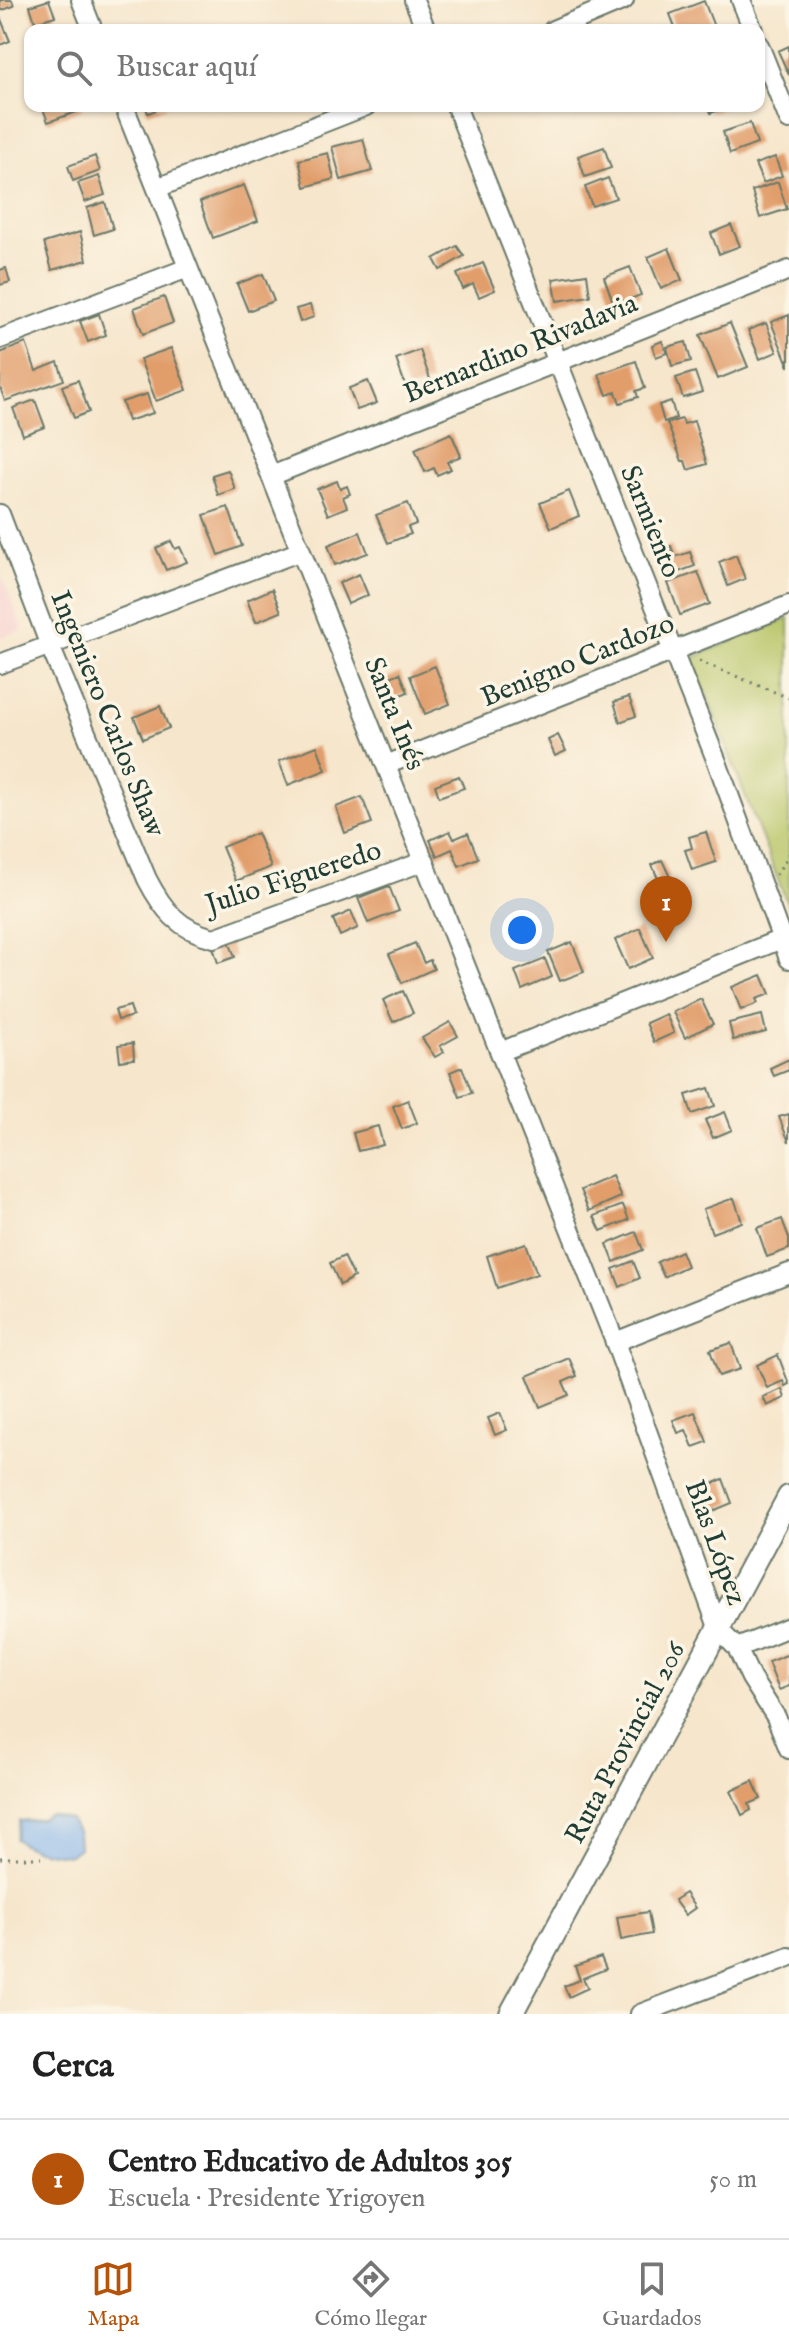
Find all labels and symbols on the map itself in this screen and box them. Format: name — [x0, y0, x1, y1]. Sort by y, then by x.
street label: Bernardino Rivadavia — [399, 286, 644, 412]
street label: Sarmiento — [611, 461, 688, 583]
street label: Ingeniero Carlos Shaw — [41, 586, 172, 842]
street label: Benigno Cardozo — [476, 607, 680, 716]
street label: Santa Inés — [355, 652, 432, 776]
street label: Julio Figueredo — [199, 834, 386, 924]
pin: 1 — [640, 876, 692, 942]
your location — [502, 910, 542, 950]
street label: Blas López — [676, 1476, 753, 1610]
street label: Ruta Provincial 206 — [558, 1635, 695, 1850]

